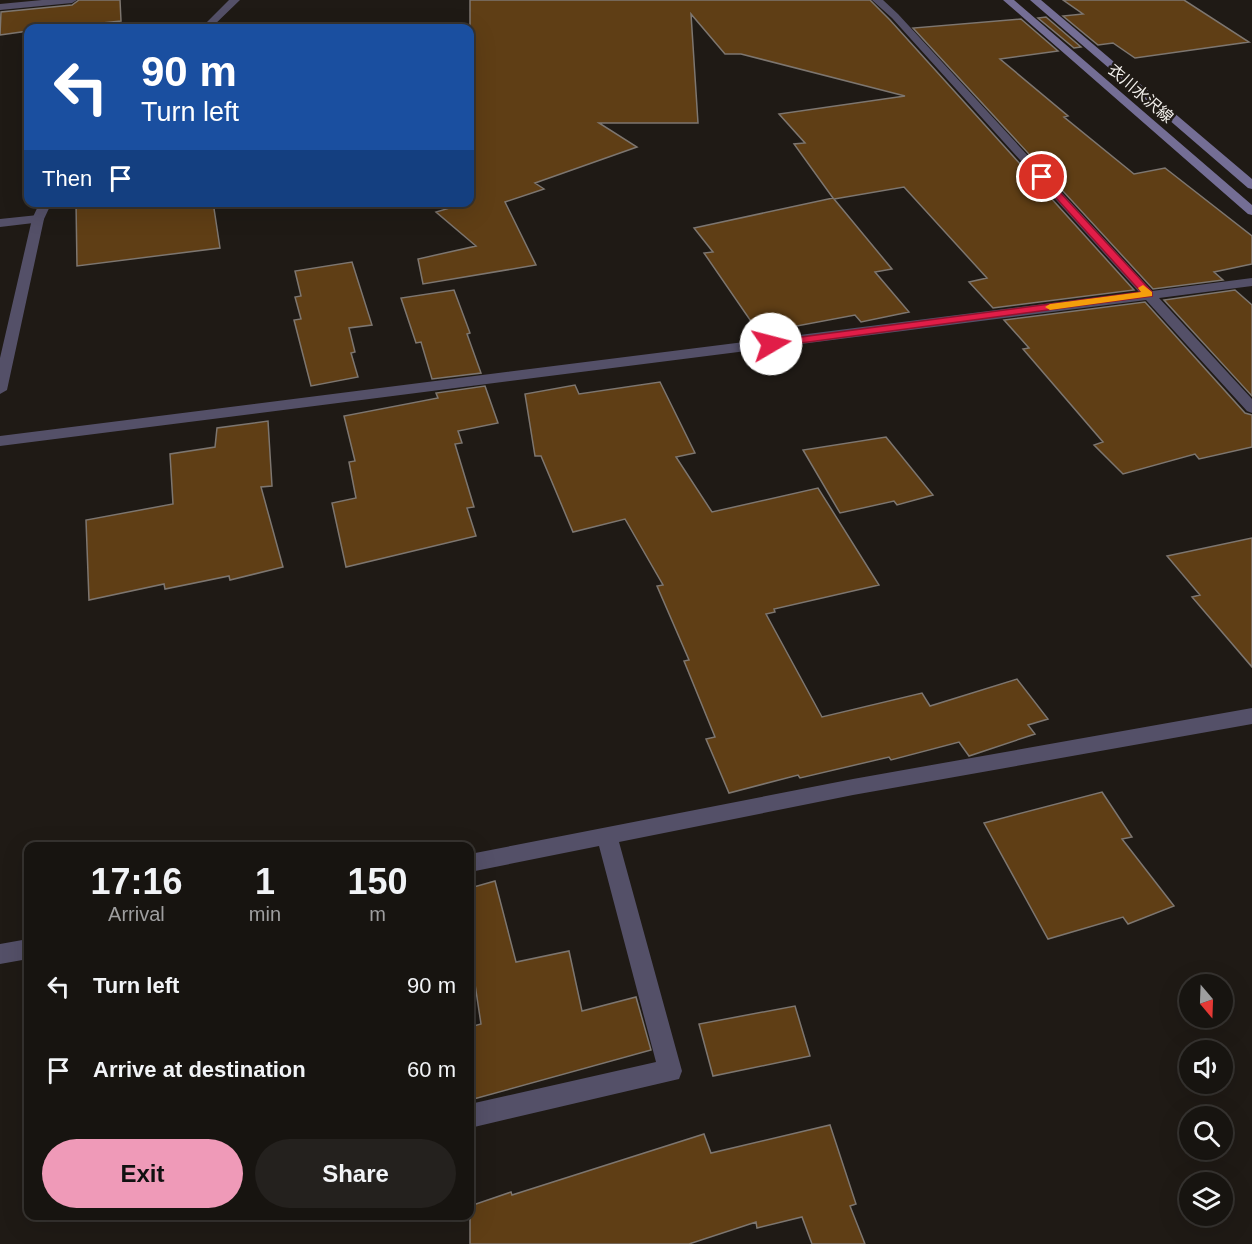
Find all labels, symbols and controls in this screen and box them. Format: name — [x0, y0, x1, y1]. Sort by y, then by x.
icon: left — [42, 48, 120, 126]
text: 90 m — [141, 48, 237, 95]
street label: 衣川水沢線 — [1105, 61, 1176, 126]
text: Turn left — [141, 97, 239, 127]
pin — [1016, 151, 1067, 202]
icon: arrive — [1025, 160, 1058, 193]
icon: arrive — [104, 162, 137, 195]
text: Then — [42, 166, 92, 191]
position arrow — [739, 312, 803, 376]
text: 17:16 — [90, 861, 182, 902]
text: 1 — [255, 861, 275, 902]
text: 150 — [347, 861, 408, 902]
text: Arrival — [108, 903, 165, 925]
text: min — [249, 903, 281, 925]
text: m — [369, 903, 386, 925]
icon: left — [42, 970, 75, 1003]
text: Turn left — [93, 973, 179, 998]
text: 90 m — [407, 973, 456, 998]
north arrow — [1179, 974, 1233, 1028]
map controls — [1179, 974, 1233, 1226]
button: sound — [1179, 1040, 1233, 1094]
icon: arrive — [42, 1054, 75, 1087]
text: Arrive at destination — [93, 1057, 306, 1082]
text: 60 m — [407, 1057, 456, 1082]
button: search — [1179, 1106, 1233, 1160]
button: Exit — [42, 1139, 243, 1208]
button: Share — [255, 1139, 456, 1208]
button: layers — [1179, 1172, 1233, 1226]

